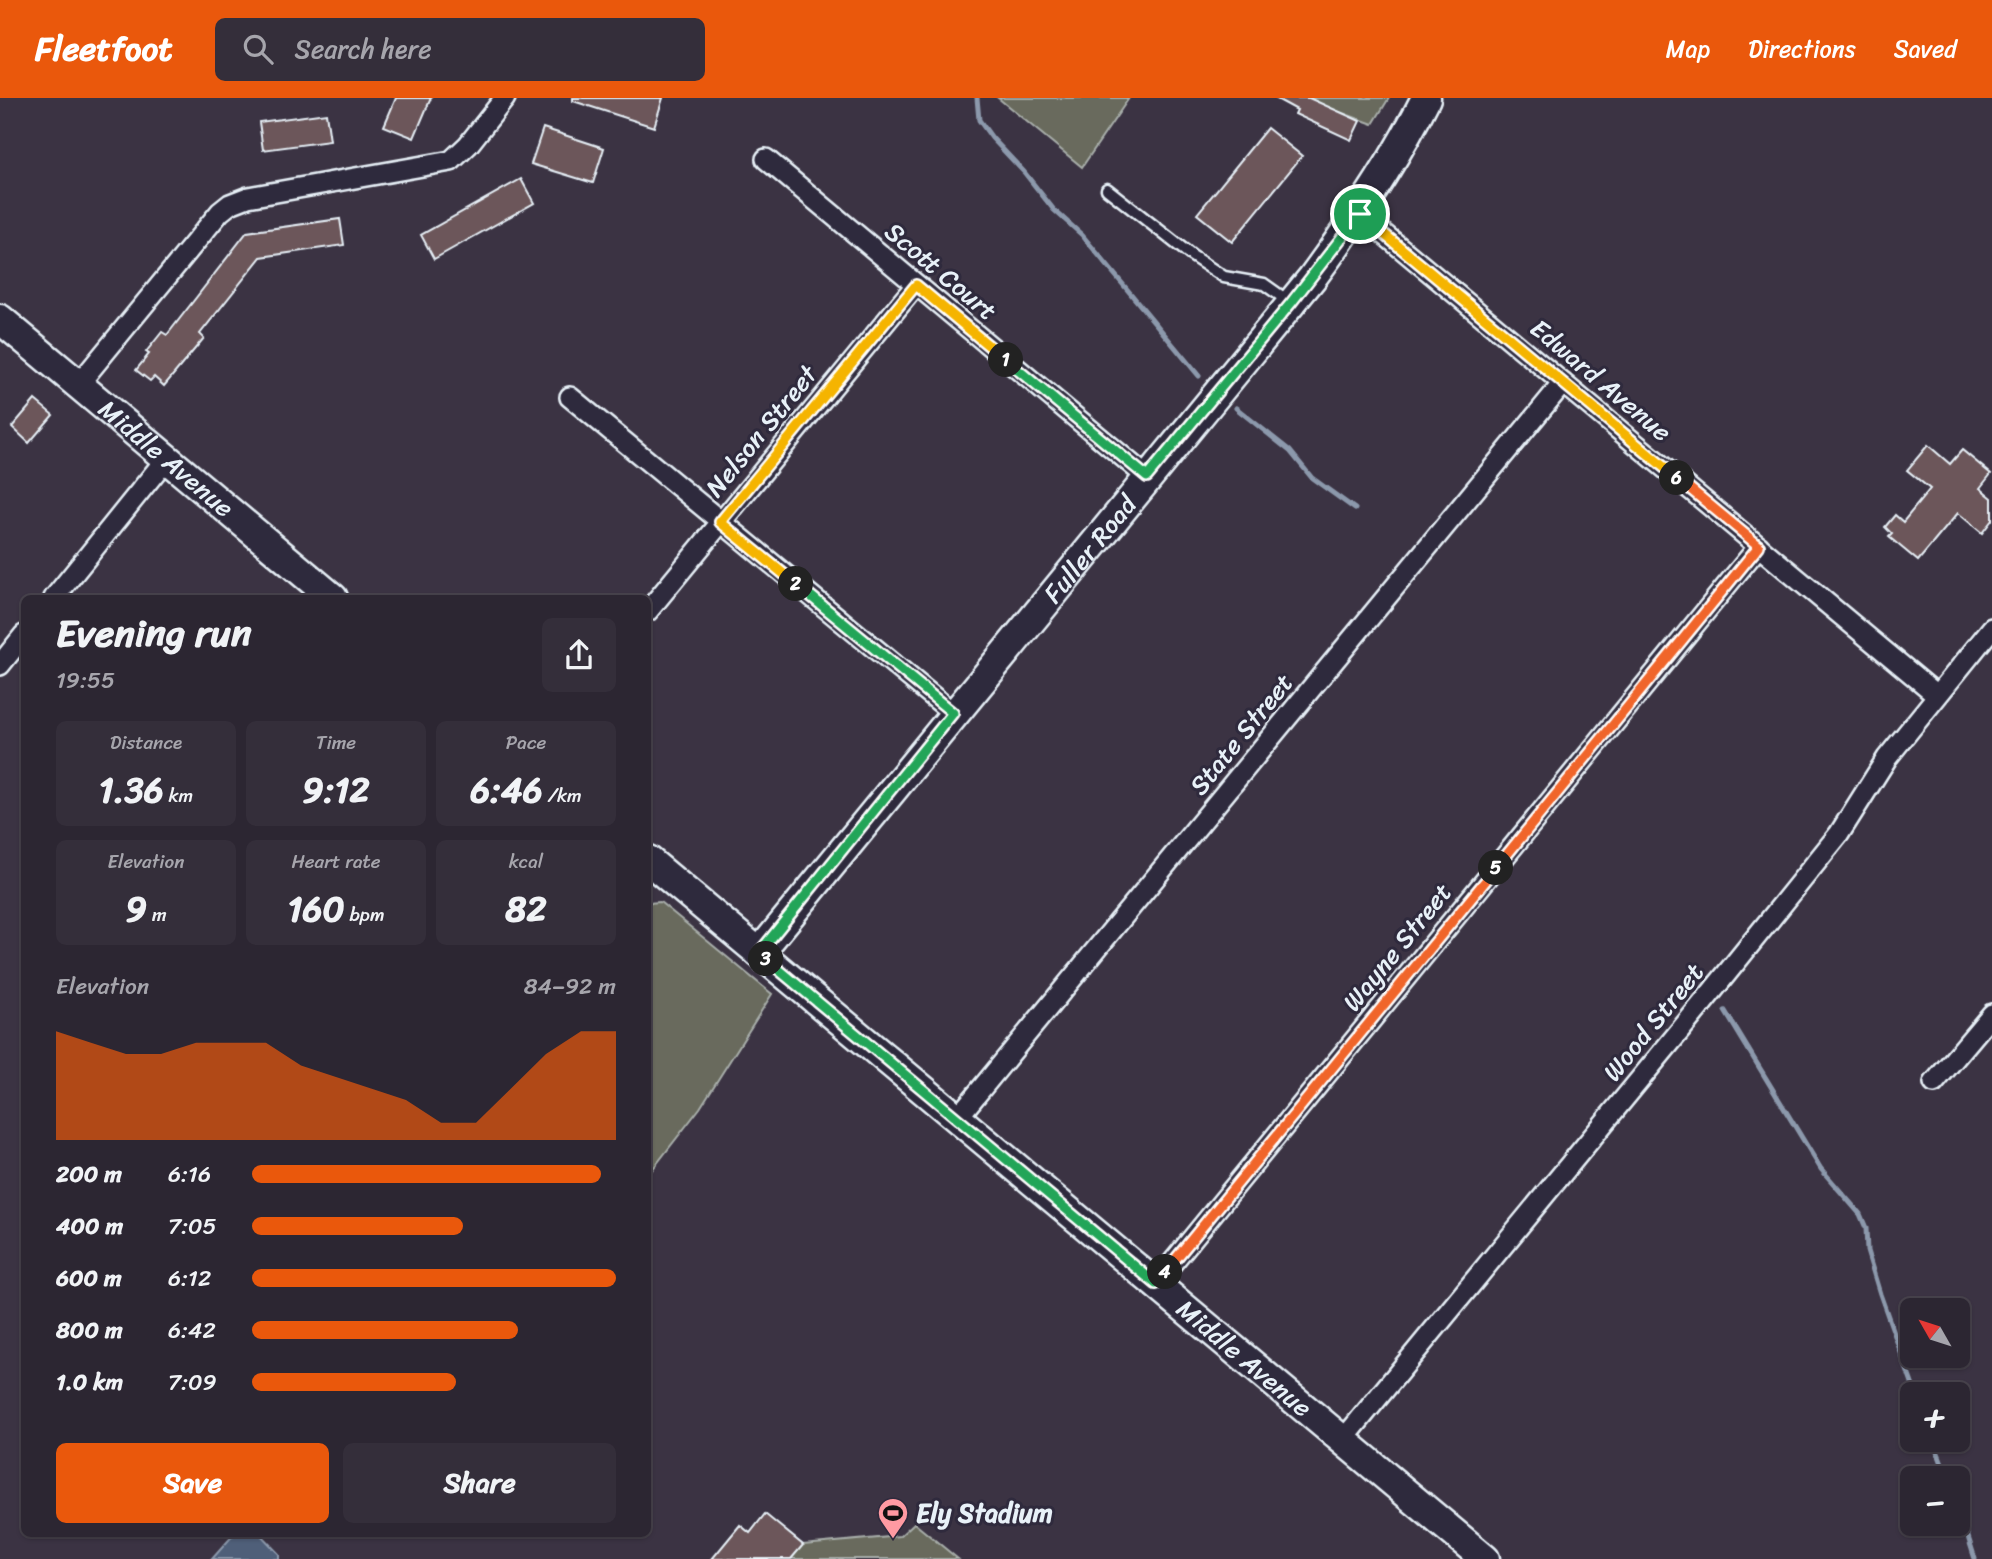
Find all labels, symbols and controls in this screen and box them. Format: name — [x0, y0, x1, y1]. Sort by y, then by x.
search box — [215, 18, 705, 81]
text: Fleetfoot — [35, 20, 173, 78]
text: Search here — [295, 26, 432, 72]
text: Map — [1666, 28, 1710, 70]
text: Directions — [1748, 28, 1856, 70]
text: Saved — [1894, 28, 1957, 70]
icon: search — [239, 30, 277, 68]
pin — [1330, 184, 1390, 244]
icon: arrive — [1341, 195, 1379, 233]
street label: Scott Court — [874, 210, 1008, 332]
street label: Edward Avenue — [1519, 306, 1683, 454]
pin: 1 — [988, 342, 1024, 378]
text: 1 — [1001, 343, 1010, 376]
street label: Nelson Street — [693, 353, 830, 507]
street label: Middle Avenue — [88, 387, 245, 529]
pin: 6 — [1660, 460, 1694, 496]
text: 6 — [1671, 461, 1682, 494]
street label: Fuller Road — [1031, 483, 1150, 614]
pin: 2 — [778, 566, 814, 602]
text: 2 — [790, 567, 801, 600]
text: Evening run — [56, 600, 252, 667]
button: share — [542, 618, 616, 692]
text: 19:55 — [56, 660, 115, 701]
street label: State Street — [1177, 662, 1305, 806]
text: Distance — [110, 726, 182, 759]
text: Time — [316, 726, 356, 759]
text: Pace — [506, 726, 546, 759]
text: 1.36 — [99, 759, 164, 821]
text: 9:12 — [302, 759, 370, 821]
text: 6:46 — [470, 759, 543, 821]
text: km — [164, 779, 193, 812]
text: /km — [543, 779, 582, 812]
text: Elevation — [108, 845, 184, 878]
text: Heart rate — [291, 845, 381, 878]
text: kcal — [509, 845, 543, 878]
pin: 5 — [1478, 850, 1514, 886]
text: 5 — [1490, 851, 1501, 884]
street label: Wayne Street — [1330, 872, 1464, 1022]
text: 9 — [125, 878, 147, 940]
text: 160 — [287, 878, 345, 940]
text: 82 — [505, 878, 547, 940]
text: m — [147, 898, 167, 931]
text: bpm — [345, 898, 385, 931]
pin: 3 — [748, 942, 784, 976]
text: 3 — [760, 942, 771, 975]
street label: Wood Street — [1590, 952, 1716, 1092]
text: Elevation — [56, 966, 149, 1007]
text: 84–92 m — [524, 966, 616, 1007]
text: 200 m — [56, 1154, 122, 1195]
text: 6:16 — [168, 1154, 211, 1195]
text: 400 m — [56, 1206, 123, 1247]
text: 7:05 — [168, 1206, 217, 1247]
pin: 4 — [1148, 1254, 1182, 1290]
text: 4 — [1159, 1255, 1170, 1288]
text: 600 m — [56, 1258, 122, 1299]
text: 6:12 — [168, 1258, 211, 1299]
street label: Middle Avenue — [1166, 1287, 1323, 1429]
north arrow — [1900, 1298, 1970, 1368]
map controls — [1900, 1298, 1970, 1536]
text: 800 m — [56, 1310, 123, 1351]
text: 6:42 — [168, 1310, 216, 1351]
text: 1.0 km — [56, 1362, 123, 1403]
text: 7:09 — [168, 1362, 217, 1403]
button: + — [1900, 1382, 1970, 1452]
button: Save — [56, 1443, 329, 1523]
button: Share — [343, 1443, 616, 1523]
button: − — [1900, 1466, 1970, 1536]
place label: Ely Stadium — [916, 1490, 1053, 1536]
sports icon: Ely Stadium — [876, 1496, 910, 1540]

